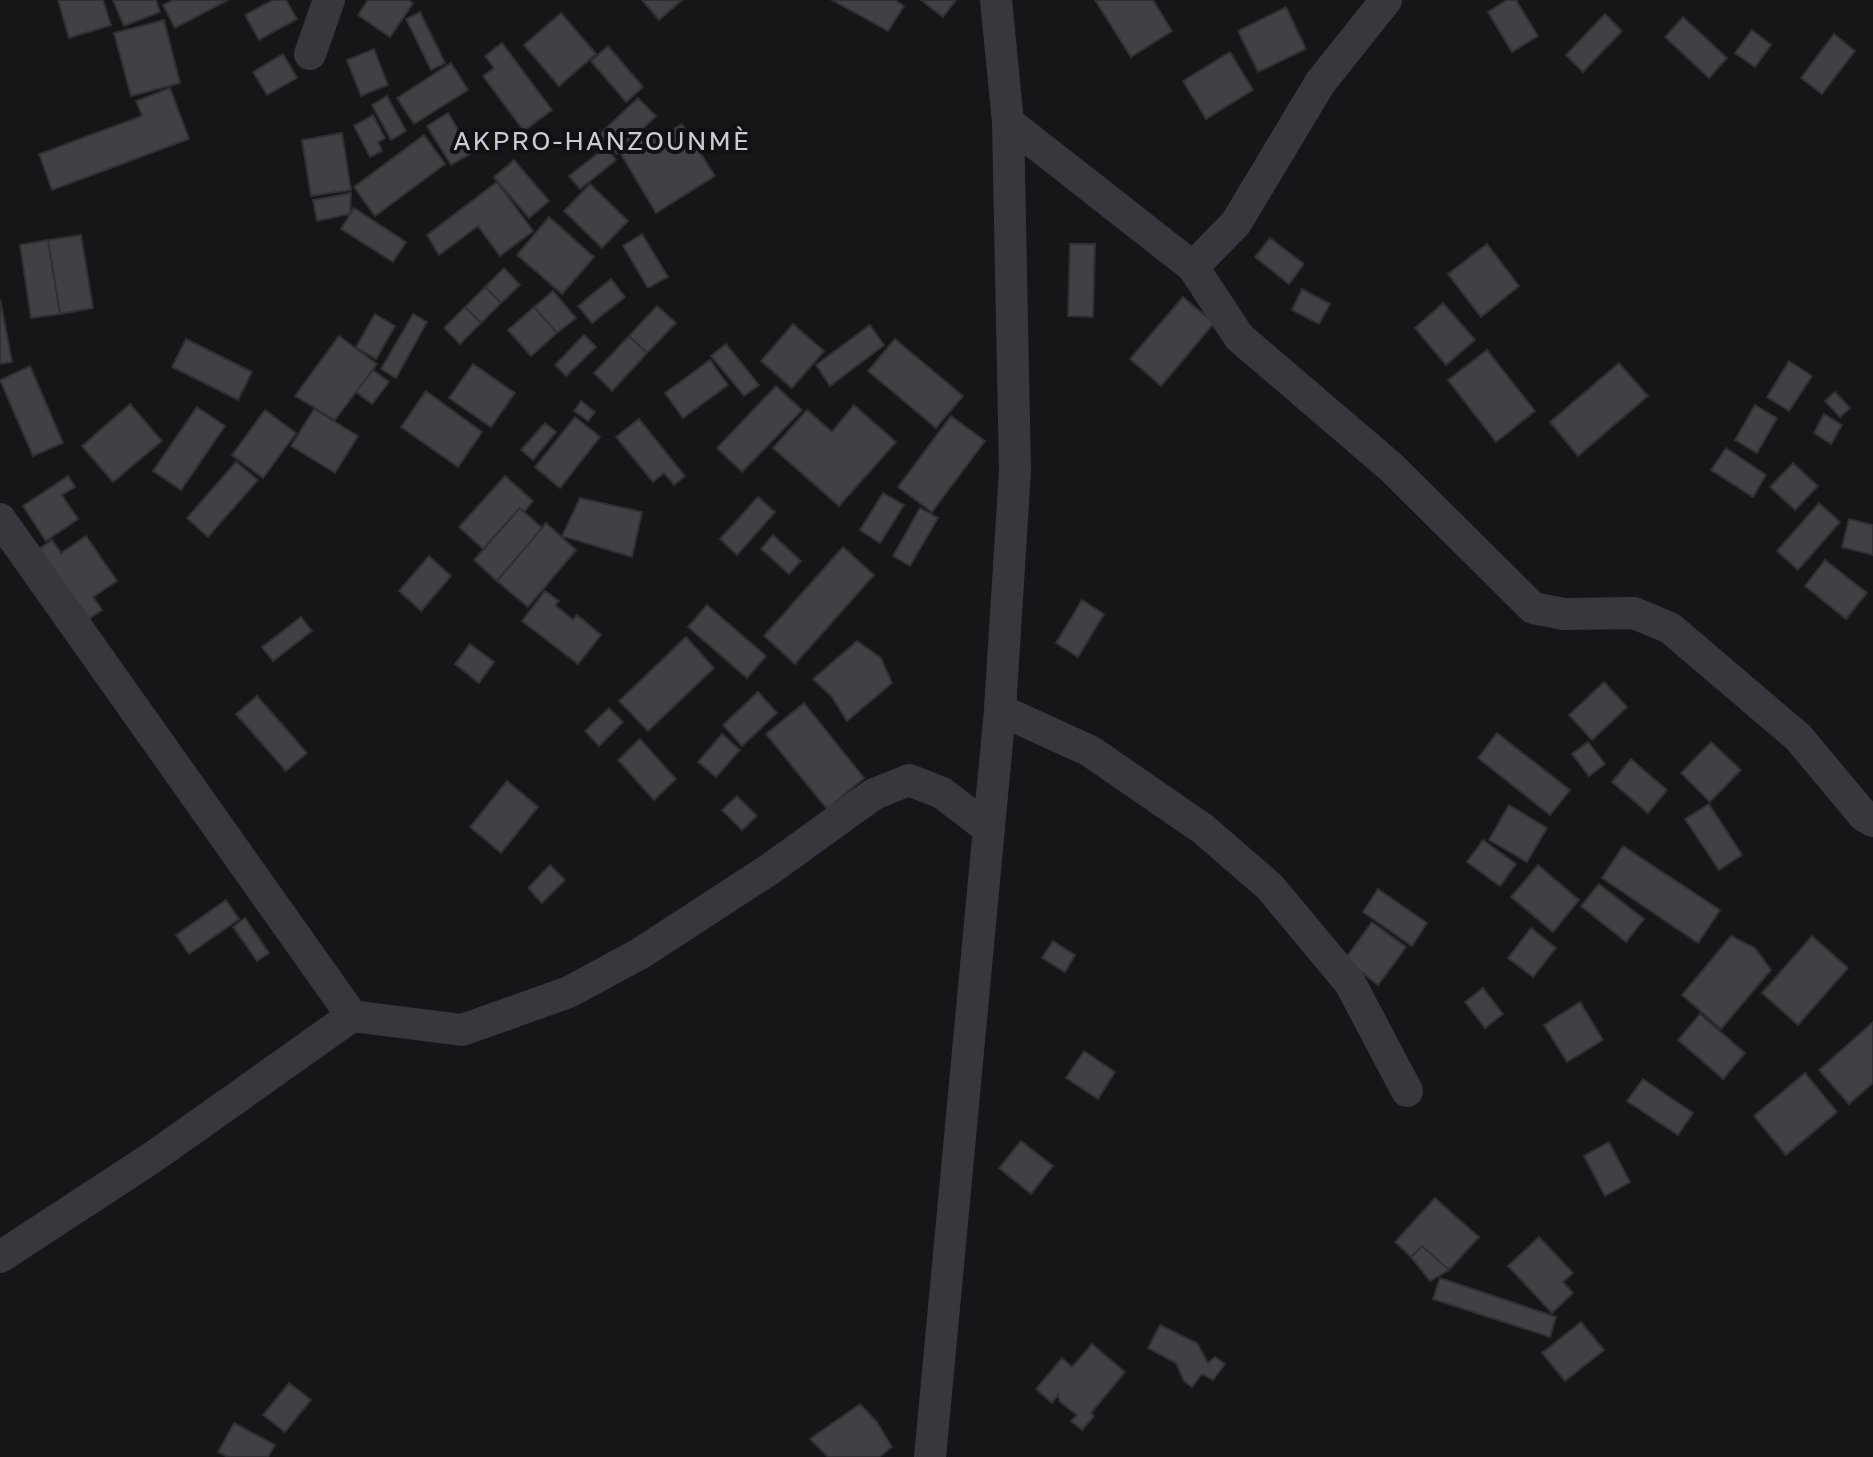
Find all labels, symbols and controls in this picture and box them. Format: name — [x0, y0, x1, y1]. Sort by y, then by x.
district label: AKPRO-HANZOUNMÈ — [453, 125, 751, 156]

